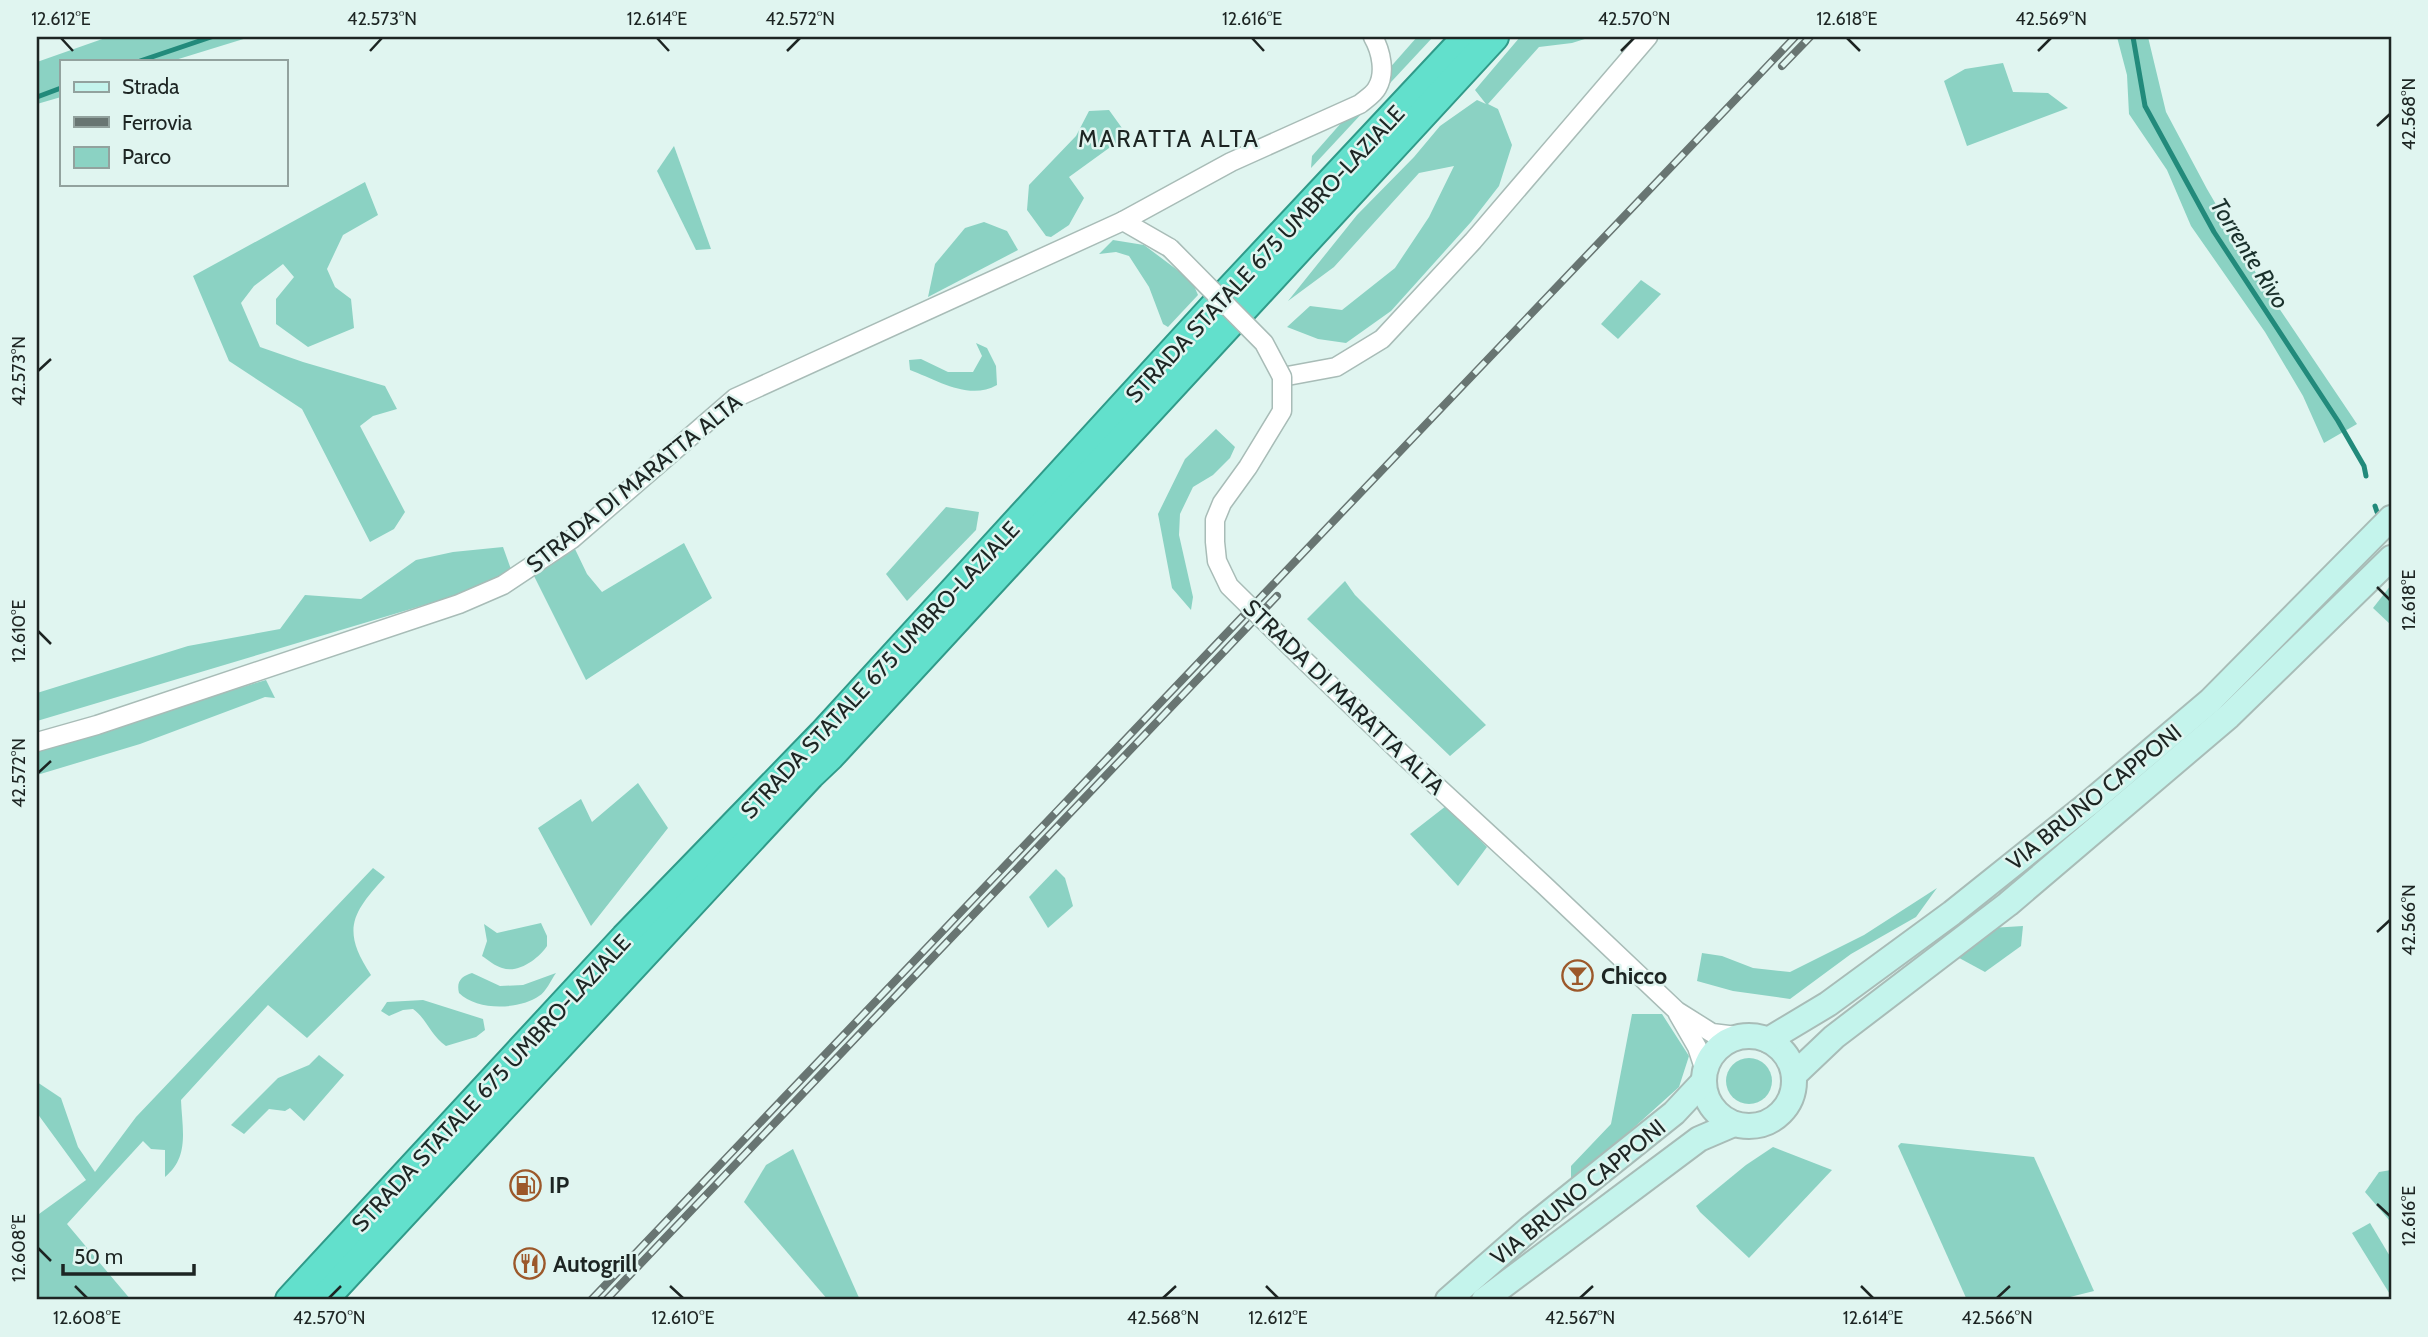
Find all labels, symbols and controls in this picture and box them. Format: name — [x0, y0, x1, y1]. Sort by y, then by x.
text: 12.612°E — [31, 8, 91, 30]
text: 42.573°N — [347, 8, 417, 30]
text: 12.614°E — [627, 8, 687, 30]
text: 42.572°N — [765, 8, 835, 30]
text: 12.616°E — [1222, 8, 1282, 30]
text: 42.570°N — [1598, 8, 1670, 30]
text: 12.618°E — [1816, 8, 1878, 30]
text: 42.569°N — [2015, 8, 2087, 30]
legend — [60, 60, 287, 186]
text: Strada — [122, 74, 179, 99]
text: 42.568°N — [2398, 78, 2420, 150]
street label: STRADA STATALE 675 UMBRO-LAZIALE — [1120, 100, 1410, 408]
text: Ferrovia — [122, 110, 192, 135]
district label: MARATTA ALTA — [1078, 124, 1260, 153]
text: Parco — [122, 144, 171, 169]
water label: Torrente Rivo — [2205, 192, 2295, 314]
text: 42.573°N — [8, 336, 30, 406]
street label: STRADA DI MARATTA ALTA — [521, 388, 747, 578]
street label: STRADA STATALE 675 UMBRO-LAZIALE — [735, 516, 1025, 824]
text: 12.618°E — [2398, 569, 2420, 631]
street label: STRADA DI MARATTA ALTA — [1238, 594, 1450, 800]
text: 12.610°E — [8, 600, 30, 662]
street label: VIA BRUNO CAPPONI — [2001, 718, 2187, 876]
text: 42.572°N — [8, 738, 30, 808]
text: 42.566°N — [2398, 884, 2420, 956]
street label: STRADA STATALE 675 UMBRO-LAZIALE — [346, 929, 636, 1237]
bar icon: Chicco — [1561, 959, 1595, 993]
place label: Chicco — [1601, 962, 1667, 990]
street label: VIA BRUNO CAPPONI — [1485, 1113, 1671, 1271]
fuel station icon: IP — [509, 1168, 543, 1202]
place label: IP — [549, 1171, 569, 1199]
text: 12.616°E — [2398, 1186, 2420, 1246]
text: 12.608°E — [8, 1214, 30, 1282]
scale bar — [63, 1232, 194, 1276]
text: 50 m — [74, 1244, 123, 1269]
restaurant icon: Autogrill — [513, 1247, 547, 1281]
place label: Autogrill — [553, 1250, 637, 1278]
text: 12.608°E — [53, 1307, 121, 1329]
text: 42.570°N — [293, 1307, 365, 1329]
text: 12.610°E — [652, 1307, 714, 1329]
text: 42.568°N — [1127, 1307, 1199, 1329]
text: 12.612°E — [1248, 1307, 1308, 1329]
text: 42.567°N — [1545, 1307, 1615, 1329]
text: 12.614°E — [1843, 1307, 1903, 1329]
text: 42.566°N — [1961, 1307, 2033, 1329]

